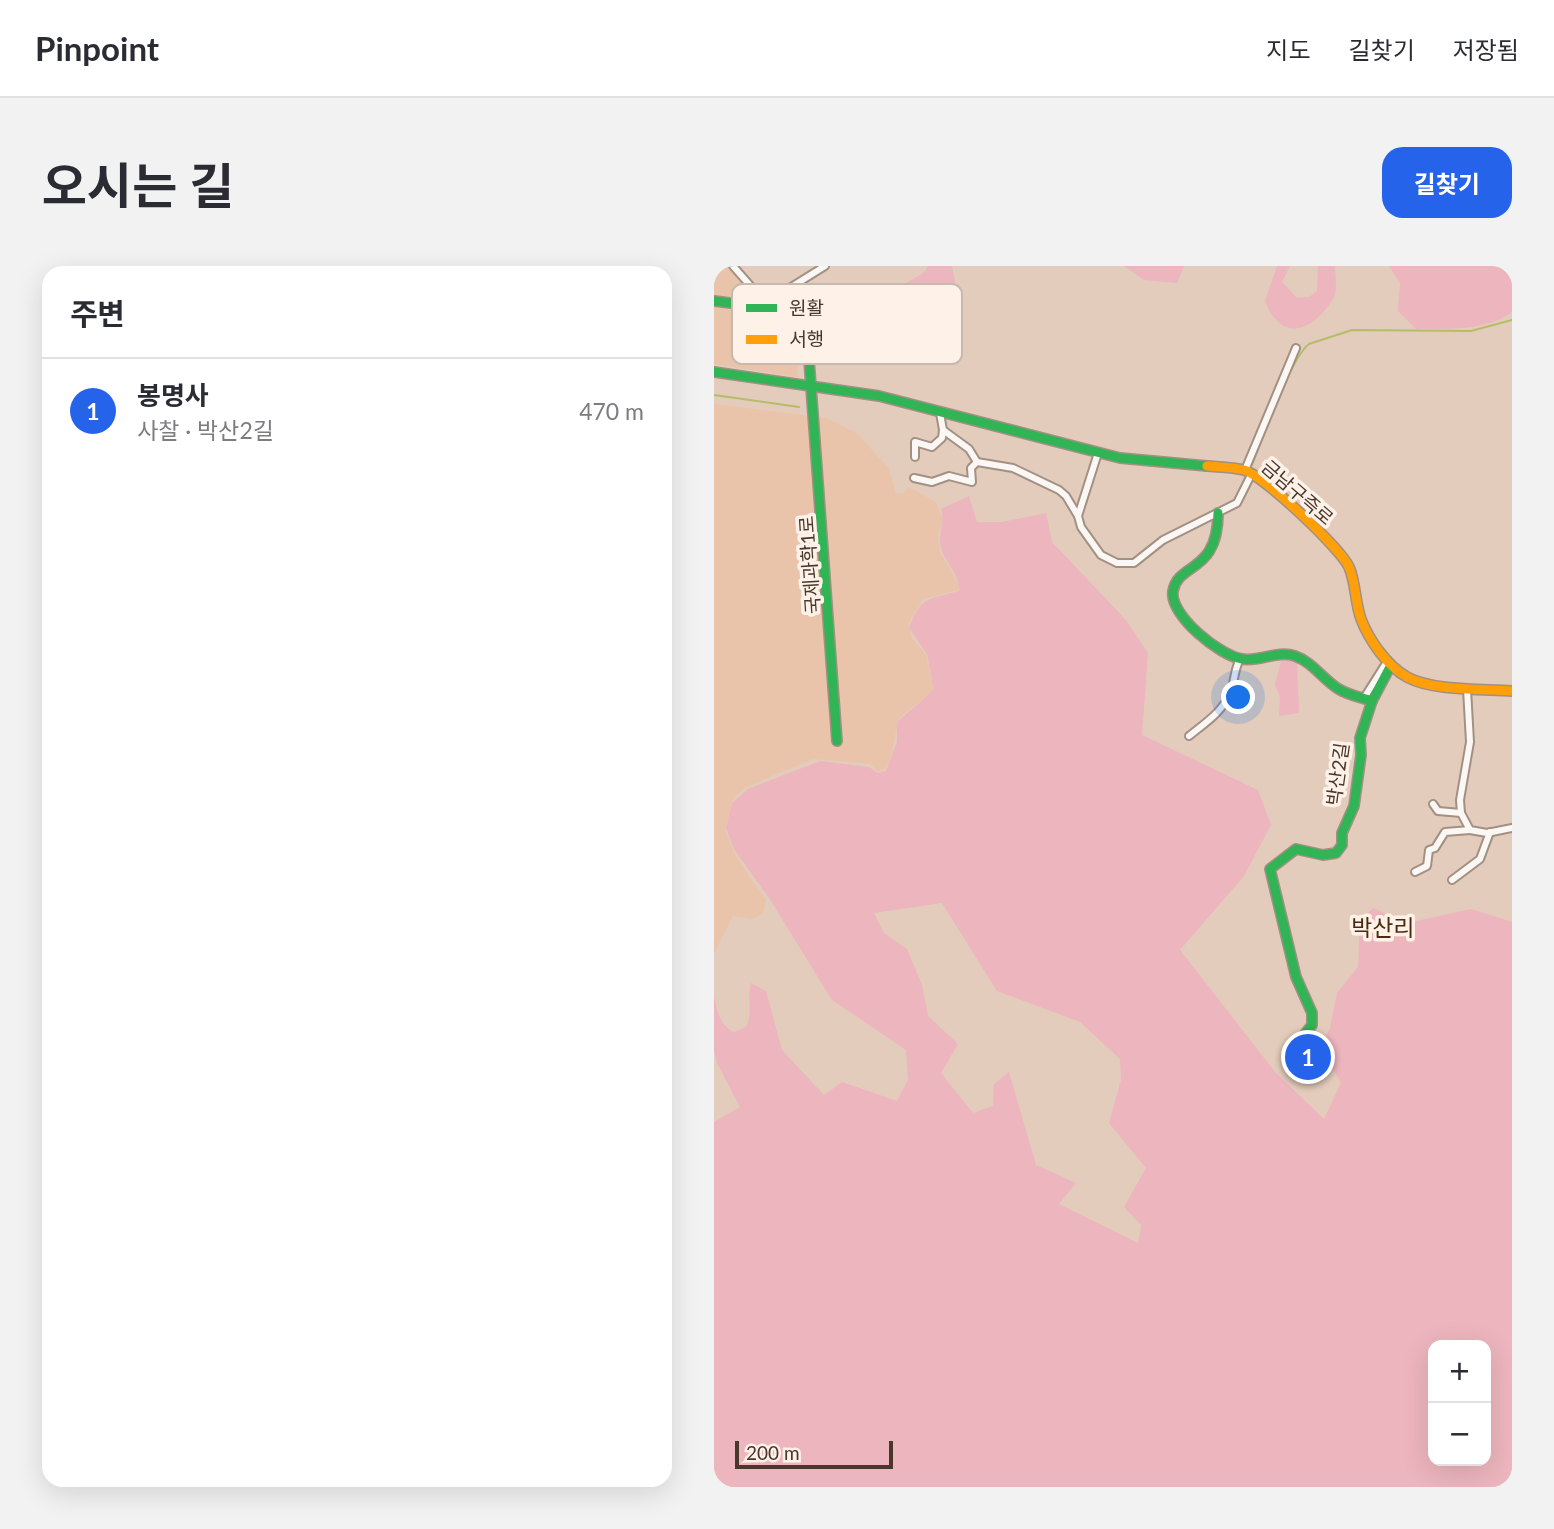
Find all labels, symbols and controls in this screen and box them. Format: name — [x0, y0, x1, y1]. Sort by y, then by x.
text: Pinpoint — [35, 28, 159, 68]
text: 지도 — [1266, 35, 1311, 64]
text: 길찾기 — [1349, 35, 1415, 64]
text: 저장됨 — [1453, 35, 1519, 64]
button: 길찾기 — [1382, 147, 1512, 218]
text: 오시는 길 — [42, 156, 234, 214]
legend — [732, 284, 962, 364]
text: 주변 — [70, 295, 125, 331]
text: 원활 — [789, 296, 824, 319]
text: 서행 — [789, 327, 824, 350]
text: 봉명사 — [137, 379, 209, 411]
text: 1 — [86, 397, 100, 425]
text: 470 m — [579, 397, 644, 425]
text: 사찰 · 박산2길 — [137, 416, 274, 444]
street label: 금남구즉로 — [1257, 455, 1339, 529]
street label: 국제과학1로 — [794, 515, 824, 615]
your location — [1221, 680, 1255, 714]
street label: 박산2길 — [1321, 741, 1353, 807]
district label: 박산리 — [1351, 913, 1415, 941]
pin: 1 — [1285, 1031, 1331, 1083]
map controls — [1428, 1340, 1491, 1466]
button: + — [1428, 1340, 1491, 1403]
button: − — [1428, 1403, 1491, 1466]
scale bar — [735, 1438, 892, 1470]
text: 200 m — [746, 1441, 800, 1464]

